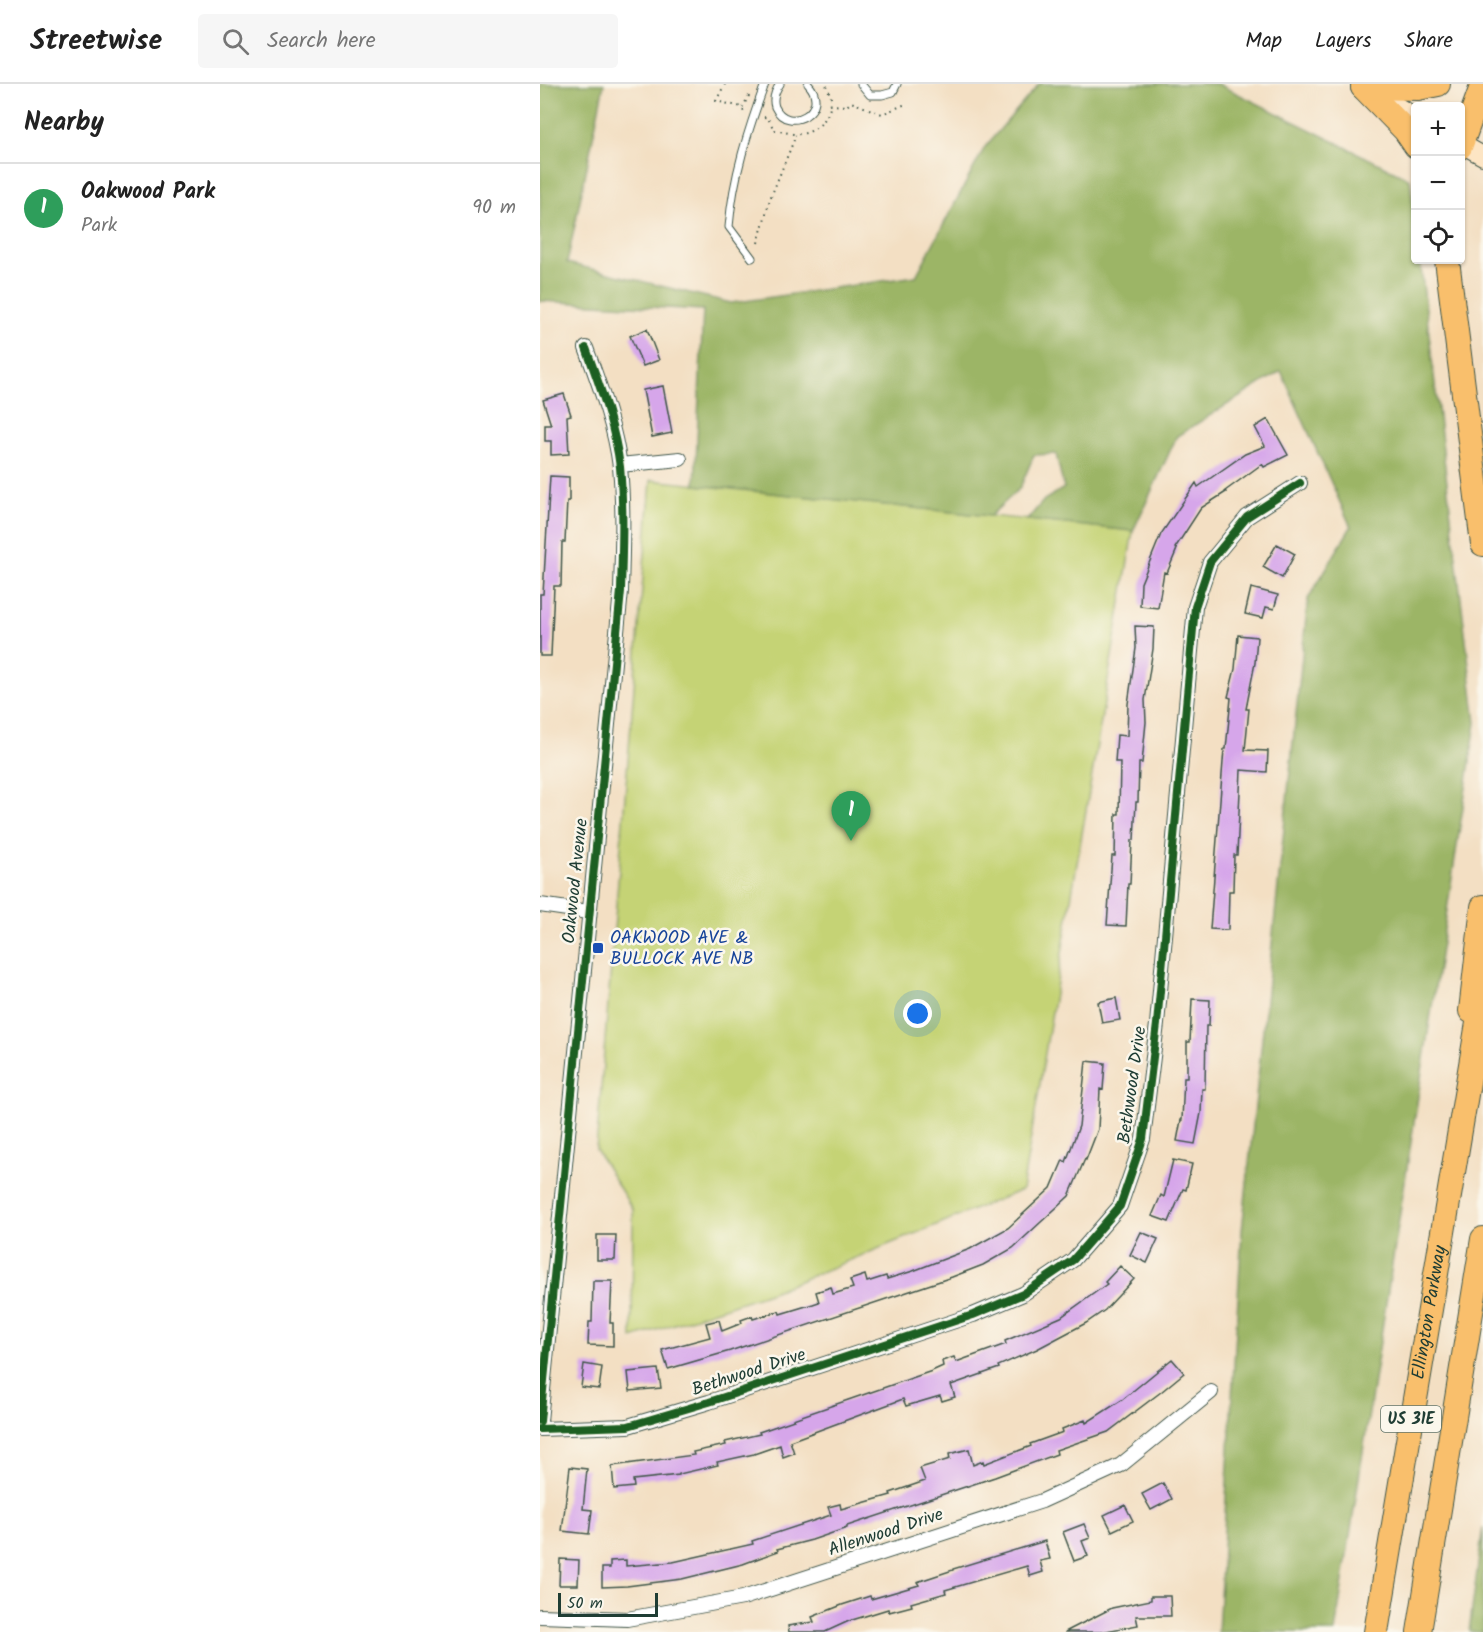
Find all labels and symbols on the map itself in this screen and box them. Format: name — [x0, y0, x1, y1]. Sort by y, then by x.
pin: 1 — [832, 792, 870, 841]
street label: Oakwood Avenue — [555, 817, 597, 945]
place label: OAKWOOD AVE & BULLOCK AVE NB — [610, 924, 753, 974]
marker: OAKWOOD AVE & BULLOCK AVE NB — [591, 941, 605, 955]
your location — [903, 999, 932, 1028]
street label: Bethwood Drive — [1110, 1024, 1156, 1146]
street label: Ellington Parkway — [1404, 1243, 1455, 1382]
street label: Bethwood Drive — [688, 1341, 810, 1405]
road number: US 31E — [1381, 1406, 1441, 1432]
street label: Allenwood Drive — [825, 1501, 947, 1565]
scale bar — [558, 1590, 658, 1618]

